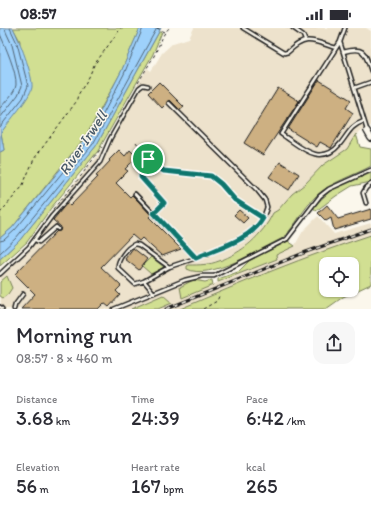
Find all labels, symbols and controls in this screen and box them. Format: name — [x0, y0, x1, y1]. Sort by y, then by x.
text: 08:57 — [20, 5, 56, 23]
water label: River Irwell — [55, 106, 112, 178]
pin — [131, 142, 165, 176]
icon: arrive — [137, 148, 159, 170]
map controls — [319, 257, 359, 297]
button: locate — [319, 257, 359, 297]
text: Morning run — [16, 322, 132, 349]
button: share — [313, 322, 355, 364]
text: 08:57 · 8 × 460 m — [16, 351, 112, 366]
text: Distance — [16, 393, 57, 406]
text: Time — [131, 393, 154, 406]
text: Pace — [246, 393, 268, 406]
text: 3.68 — [16, 406, 53, 430]
text: 24:39 — [131, 406, 180, 430]
text: 6:42 — [246, 406, 284, 430]
text: km — [53, 415, 70, 428]
text: /km — [284, 415, 306, 428]
text: Elevation — [16, 461, 60, 474]
text: Heart rate — [131, 461, 180, 474]
text: kcal — [246, 461, 266, 474]
text: 56 — [16, 474, 37, 498]
text: 167 — [131, 474, 161, 498]
text: 265 — [246, 474, 278, 498]
text: m — [37, 483, 49, 496]
text: bpm — [161, 483, 184, 496]

